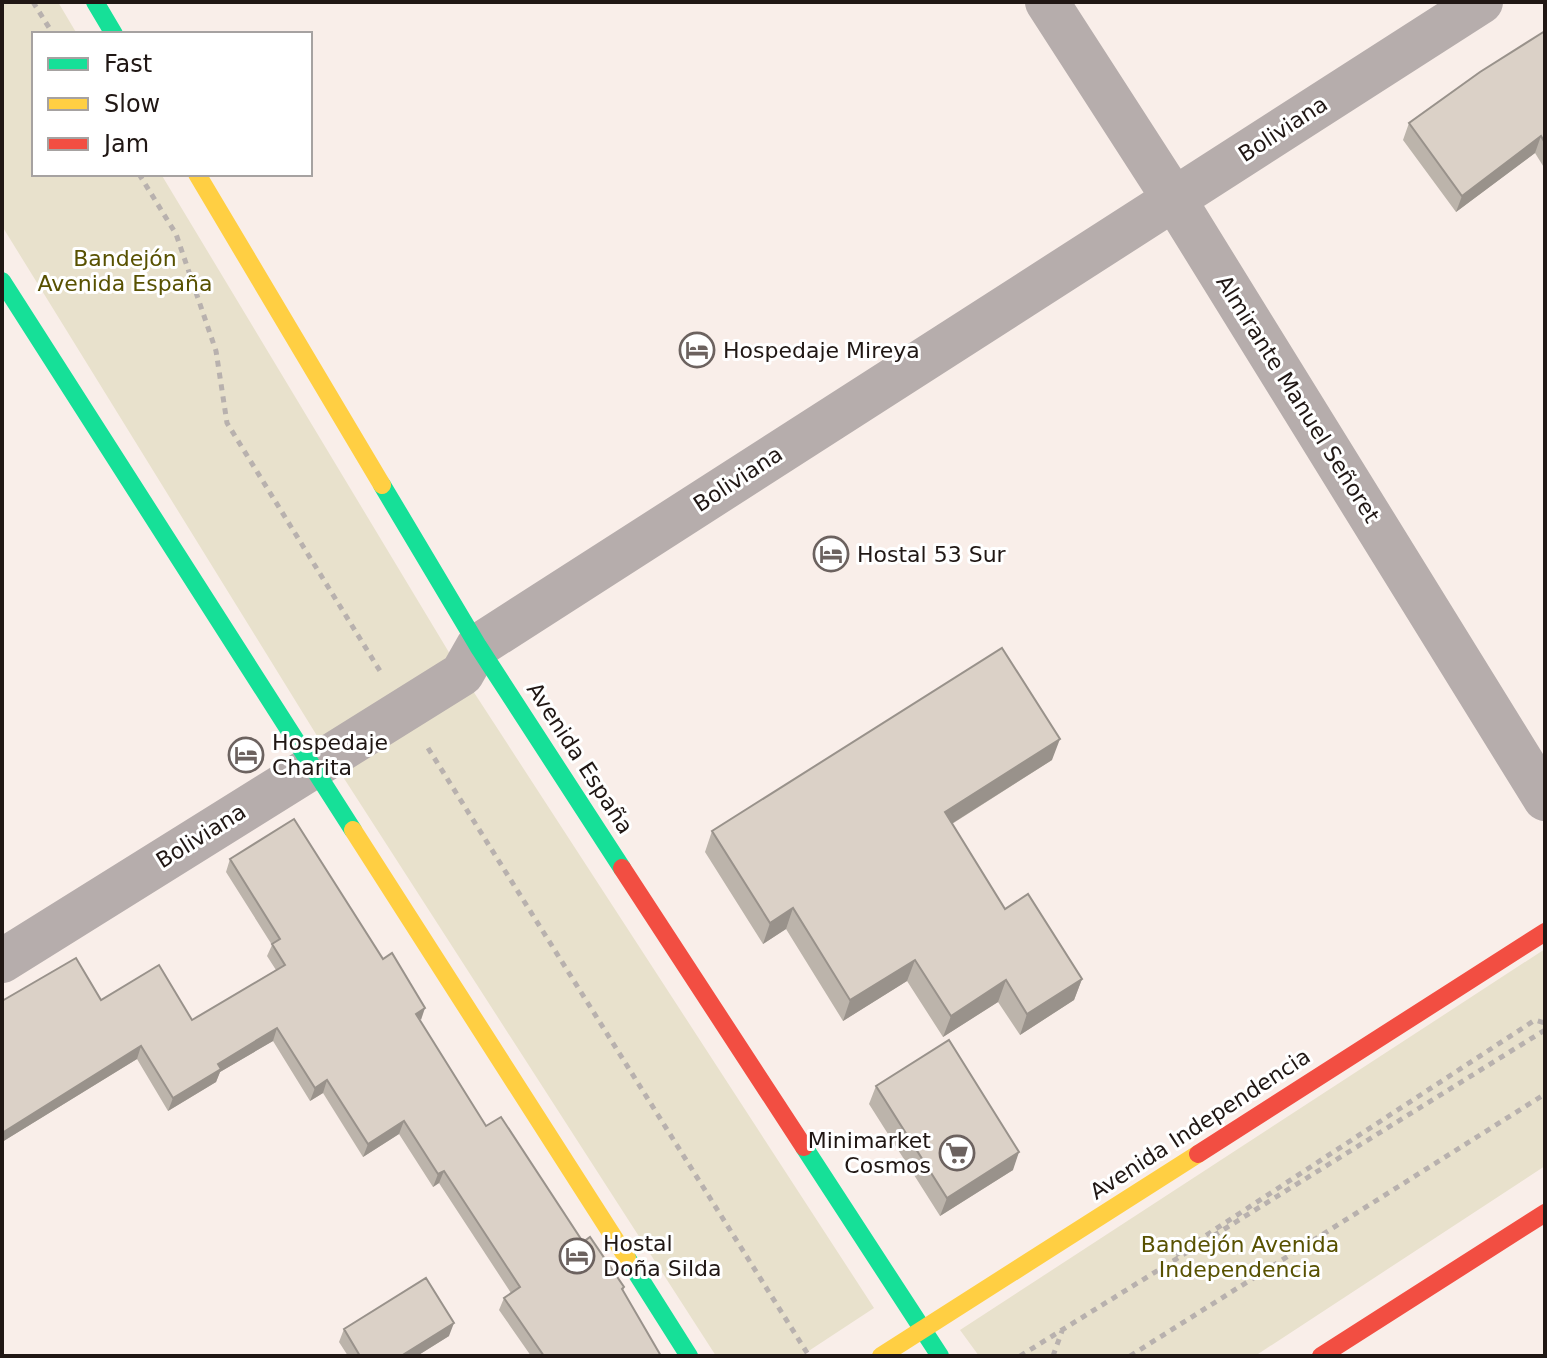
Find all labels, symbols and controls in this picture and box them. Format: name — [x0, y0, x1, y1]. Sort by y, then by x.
legend — [32, 32, 312, 176]
text: Fast — [104, 50, 152, 78]
text: Slow — [104, 90, 160, 118]
street label: Boliviana — [1234, 91, 1332, 167]
text: Jam — [102, 130, 149, 158]
park label: Bandejón Avenida España — [37, 246, 213, 296]
street label: Almirante Manuel Señoret — [1211, 271, 1385, 528]
hotel icon: Hospedaje Mireya — [678, 331, 716, 369]
place label: Hospedaje Mireya — [723, 338, 920, 363]
street label: Boliviana — [689, 441, 787, 517]
hotel icon: Hostal 53 Sur — [812, 535, 850, 573]
place label: Hostal 53 Sur — [857, 542, 1007, 567]
street label: Avenida España — [522, 678, 638, 838]
place label: Hospedaje Charita — [272, 730, 388, 780]
hotel icon: Hospedaje Charita — [227, 736, 265, 774]
street label: Boliviana — [152, 799, 250, 873]
street label: Avenida Independencia — [1085, 1043, 1315, 1205]
place label: Minimarket Cosmos — [808, 1128, 931, 1178]
supermarket icon: Minimarket Cosmos — [938, 1134, 976, 1172]
place label: Hostal Doña Silda — [603, 1231, 721, 1281]
park label: Bandejón Avenida Independencia — [1141, 1232, 1339, 1282]
hotel icon: Hostal Doña Silda — [558, 1237, 596, 1275]

